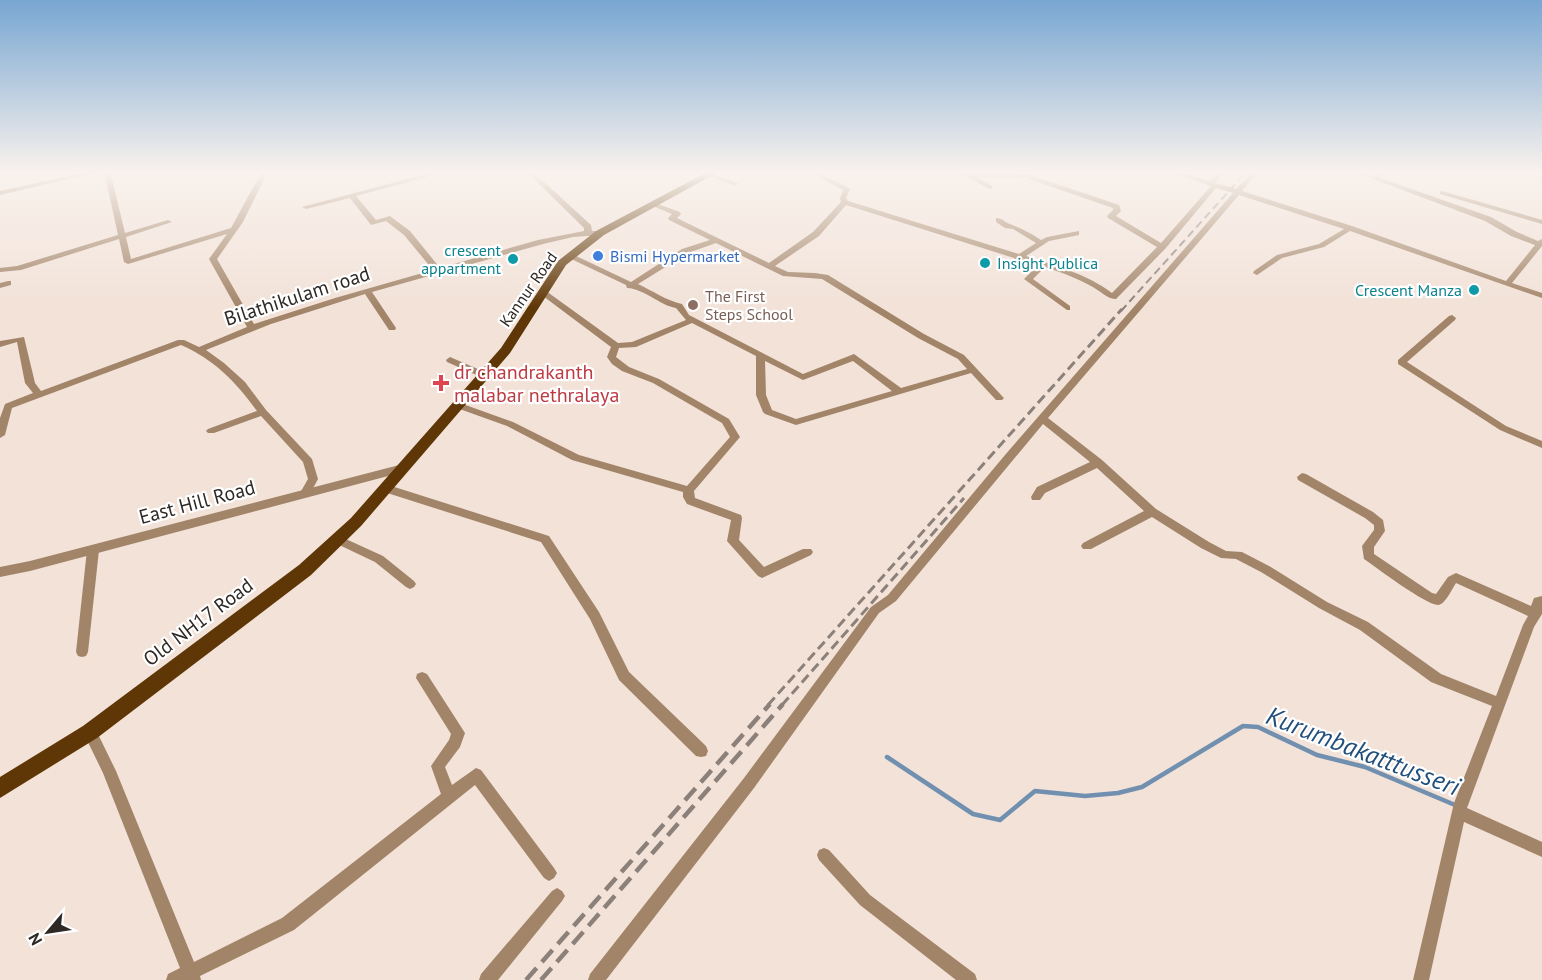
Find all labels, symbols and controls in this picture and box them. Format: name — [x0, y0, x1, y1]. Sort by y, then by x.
place label: crescent appartment — [421, 240, 502, 278]
place label: Bismi Hypermarket — [610, 246, 740, 266]
street label: Kannur Road — [495, 248, 561, 330]
marker: Bismi Hypermarket — [591, 249, 605, 263]
marker: crescent appartment — [506, 252, 520, 266]
place label: Insight Publica — [997, 253, 1098, 273]
marker: Insight Publica — [978, 256, 992, 270]
street label: Bilathikulam road — [221, 260, 373, 332]
place label: Crescent Manza — [1355, 280, 1462, 300]
marker: Crescent Manza — [1467, 283, 1481, 297]
place label: The First Steps School — [705, 286, 793, 324]
marker: The First Steps School — [686, 298, 700, 312]
place label: dr chandrakanth malabar nethralaya — [454, 359, 619, 408]
marker: dr chandrakanth malabar nethralaya — [432, 374, 450, 392]
street label: East Hill Road — [136, 474, 258, 530]
street label: Old NH17 Road — [138, 572, 258, 672]
water label: Kurumbakatttusseri — [1262, 698, 1466, 803]
north arrow — [18, 902, 78, 962]
text: N — [24, 930, 46, 949]

